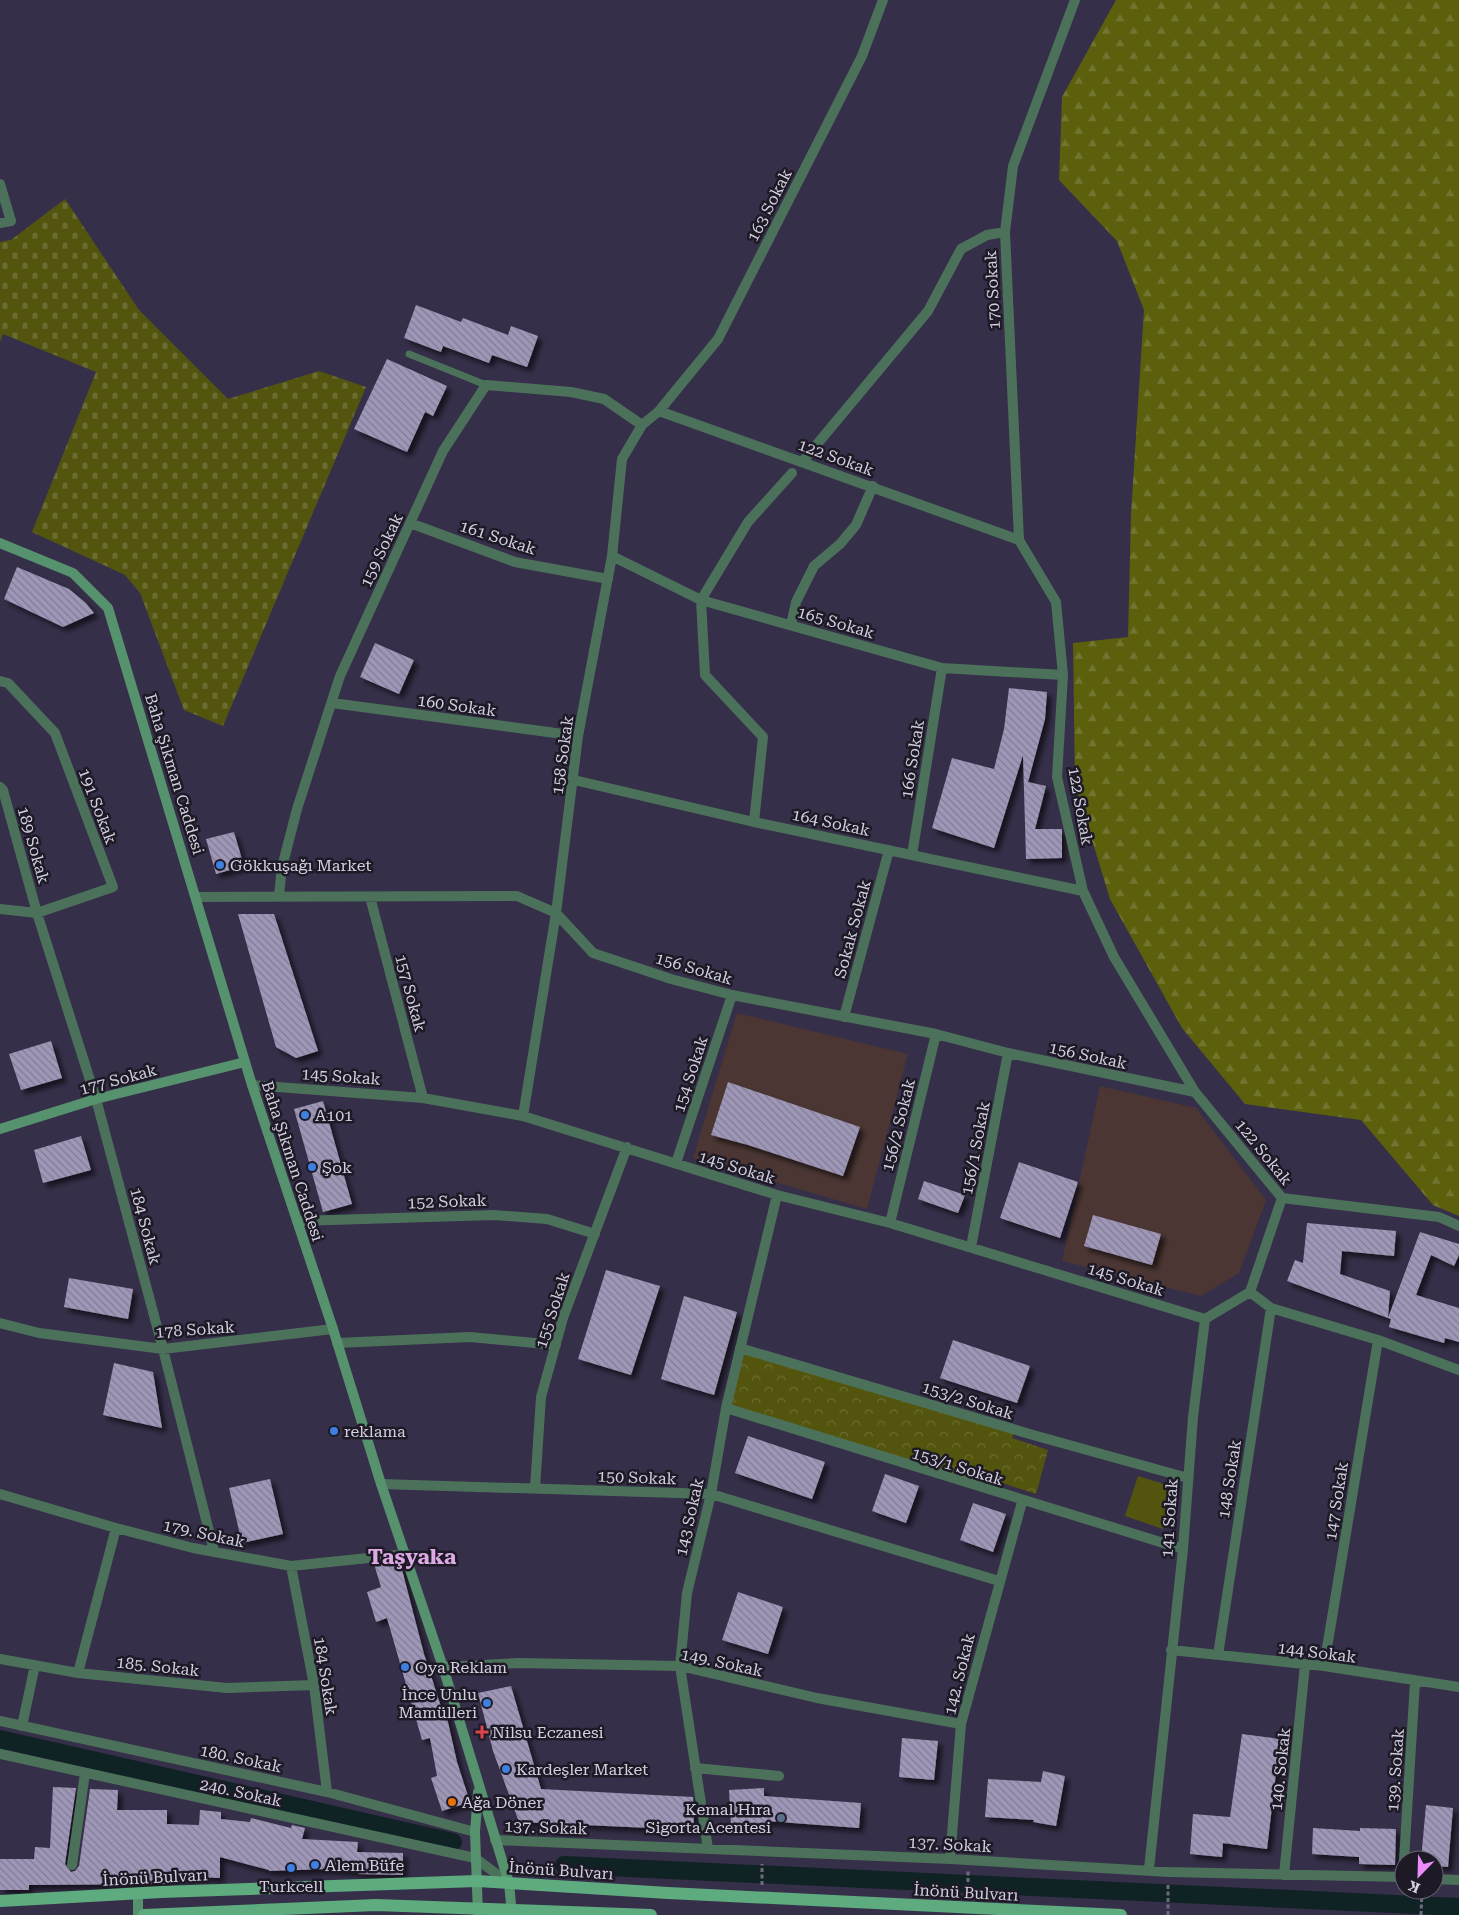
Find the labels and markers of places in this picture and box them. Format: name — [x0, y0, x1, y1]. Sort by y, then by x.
place label: Gökkuşağı Market — [230, 856, 372, 875]
marker: Gökkuşağı Market — [214, 859, 226, 871]
place label: A101 — [315, 1106, 353, 1125]
marker: A101 — [299, 1109, 311, 1121]
place label: Şok — [322, 1158, 352, 1177]
marker: Şok — [306, 1161, 318, 1173]
place label: reklama — [344, 1422, 406, 1441]
marker: reklama — [328, 1425, 340, 1437]
place label: Oya Reklam — [415, 1658, 508, 1677]
marker: Oya Reklam — [399, 1661, 411, 1673]
place label: İnce Unlu Mamülleri — [398, 1685, 477, 1722]
marker: İnce Unlu Mamülleri — [481, 1697, 493, 1709]
place label: Nilsu Eczanesi — [492, 1723, 604, 1742]
marker: Nilsu Eczanesi — [476, 1726, 488, 1738]
place label: Kardeşler Market — [516, 1760, 648, 1779]
marker: Kardeşler Market — [500, 1763, 512, 1775]
place label: Ağa Döner — [462, 1793, 543, 1812]
marker: Ağa Döner — [446, 1796, 458, 1808]
place label: Kemal Hıra Sigorta Acentesi — [645, 1800, 771, 1837]
marker: Kemal Hıra Sigorta Acentesi — [775, 1812, 787, 1824]
place label: Alem Büfe — [325, 1856, 404, 1875]
marker: Alem Büfe — [309, 1859, 321, 1871]
marker: Turkcell — [285, 1862, 297, 1874]
place label: Turkcell — [259, 1877, 323, 1896]

